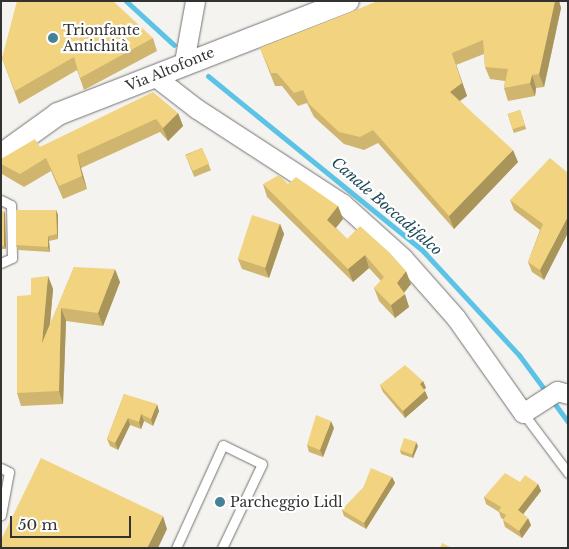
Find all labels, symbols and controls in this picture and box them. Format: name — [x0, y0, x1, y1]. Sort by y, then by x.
place label: Trionfante Antichità — [63, 22, 140, 54]
marker: Trionfante Antichità — [47, 32, 59, 44]
street label: Via Altofonte — [123, 43, 217, 95]
water label: Canale Boccadifalco — [328, 153, 446, 259]
place label: Parcheggio Lidl — [230, 494, 343, 510]
marker: Parcheggio Lidl — [214, 496, 226, 508]
scale bar — [12, 506, 134, 538]
text: 50 m — [18, 515, 58, 534]

